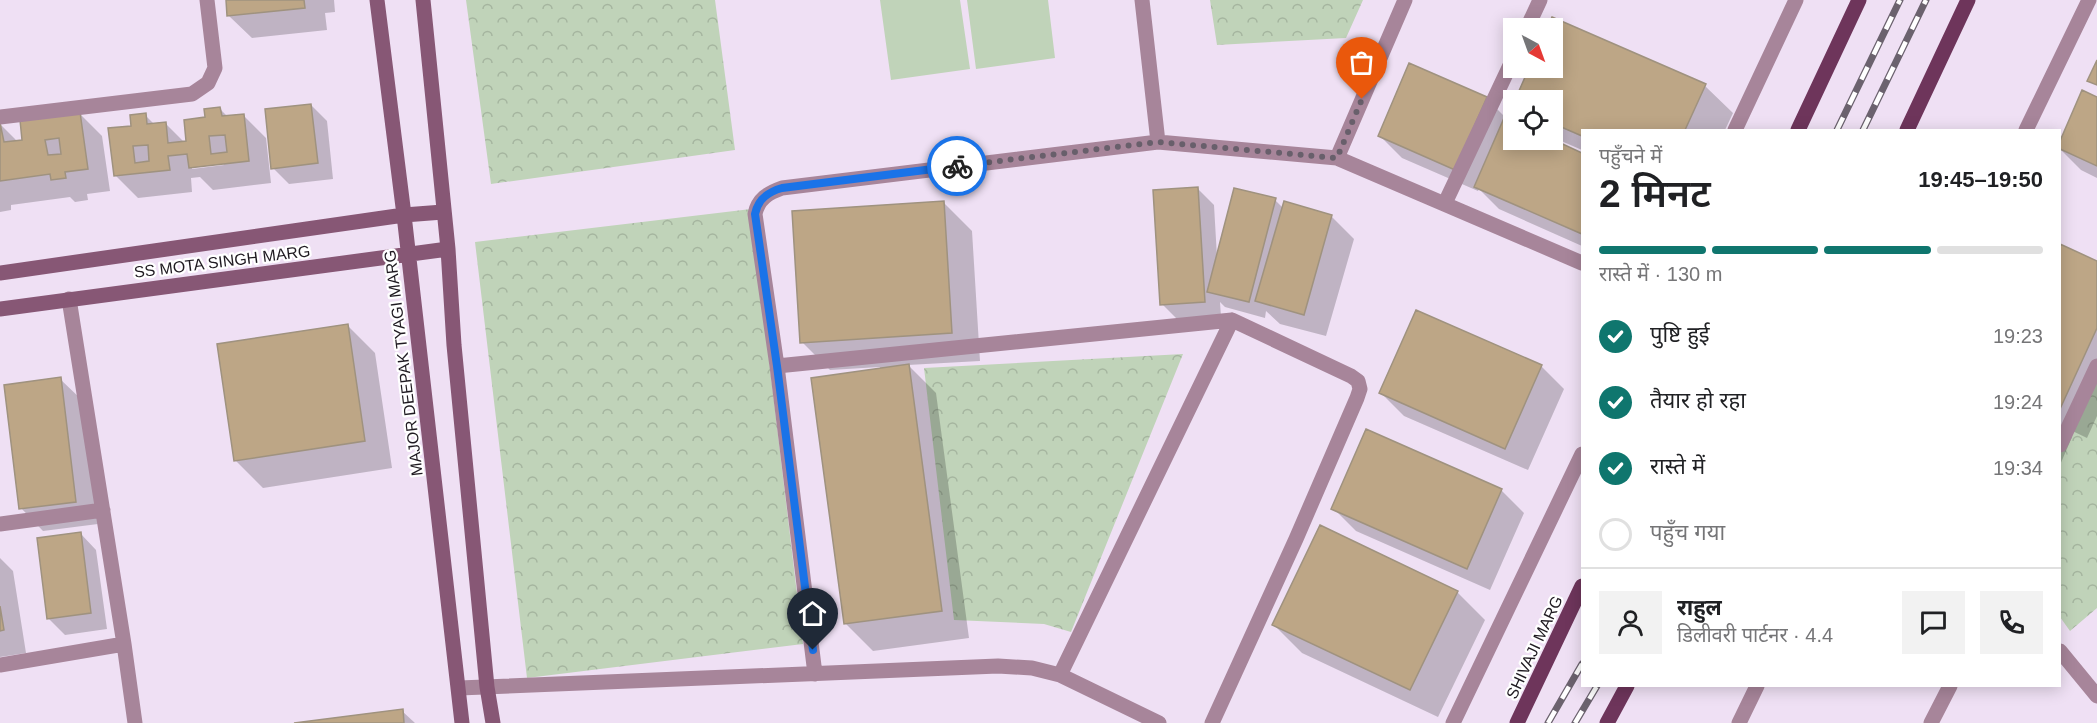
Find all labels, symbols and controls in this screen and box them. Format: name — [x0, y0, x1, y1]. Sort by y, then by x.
north arrow — [1503, 18, 1563, 78]
map controls — [1503, 18, 1563, 150]
pin — [1336, 37, 1387, 99]
icon: bag — [1345, 46, 1378, 79]
button: locate — [1503, 90, 1563, 150]
courier — [927, 136, 987, 196]
text: पहुँचने में — [1599, 145, 1662, 167]
icon: bike — [941, 150, 974, 183]
text: 19:45–19:50 — [1918, 167, 2043, 192]
text: 2 मिनट — [1599, 172, 1711, 215]
street label: SS MOTA SINGH MARG — [133, 242, 311, 281]
street label: MAJOR DEEPAK TYAGI MARG — [381, 249, 426, 477]
text: रास्ते में · 130 m — [1599, 263, 1722, 285]
icon: check — [1599, 320, 1632, 353]
text: पुष्टि हुई — [1650, 322, 1710, 347]
text: 19:23 — [1993, 325, 2043, 347]
icon: check — [1599, 386, 1632, 419]
text: तैयार हो रहा — [1650, 388, 1746, 413]
text: 19:24 — [1993, 391, 2043, 413]
icon: check — [1599, 452, 1632, 485]
text: रास्ते में — [1650, 454, 1705, 479]
text: 19:34 — [1993, 457, 2043, 479]
text: पहुँच गया — [1650, 520, 1725, 545]
pin — [787, 588, 838, 650]
button: person — [1599, 591, 1662, 654]
button: chat — [1902, 591, 1965, 654]
button: phone — [1980, 591, 2043, 654]
street label: SHIVAJI MARG — [1503, 593, 1566, 701]
text: राहुल — [1677, 595, 1722, 620]
icon: home — [796, 597, 829, 630]
text: डिलीवरी पार्टनर · 4.4 — [1677, 624, 1833, 646]

